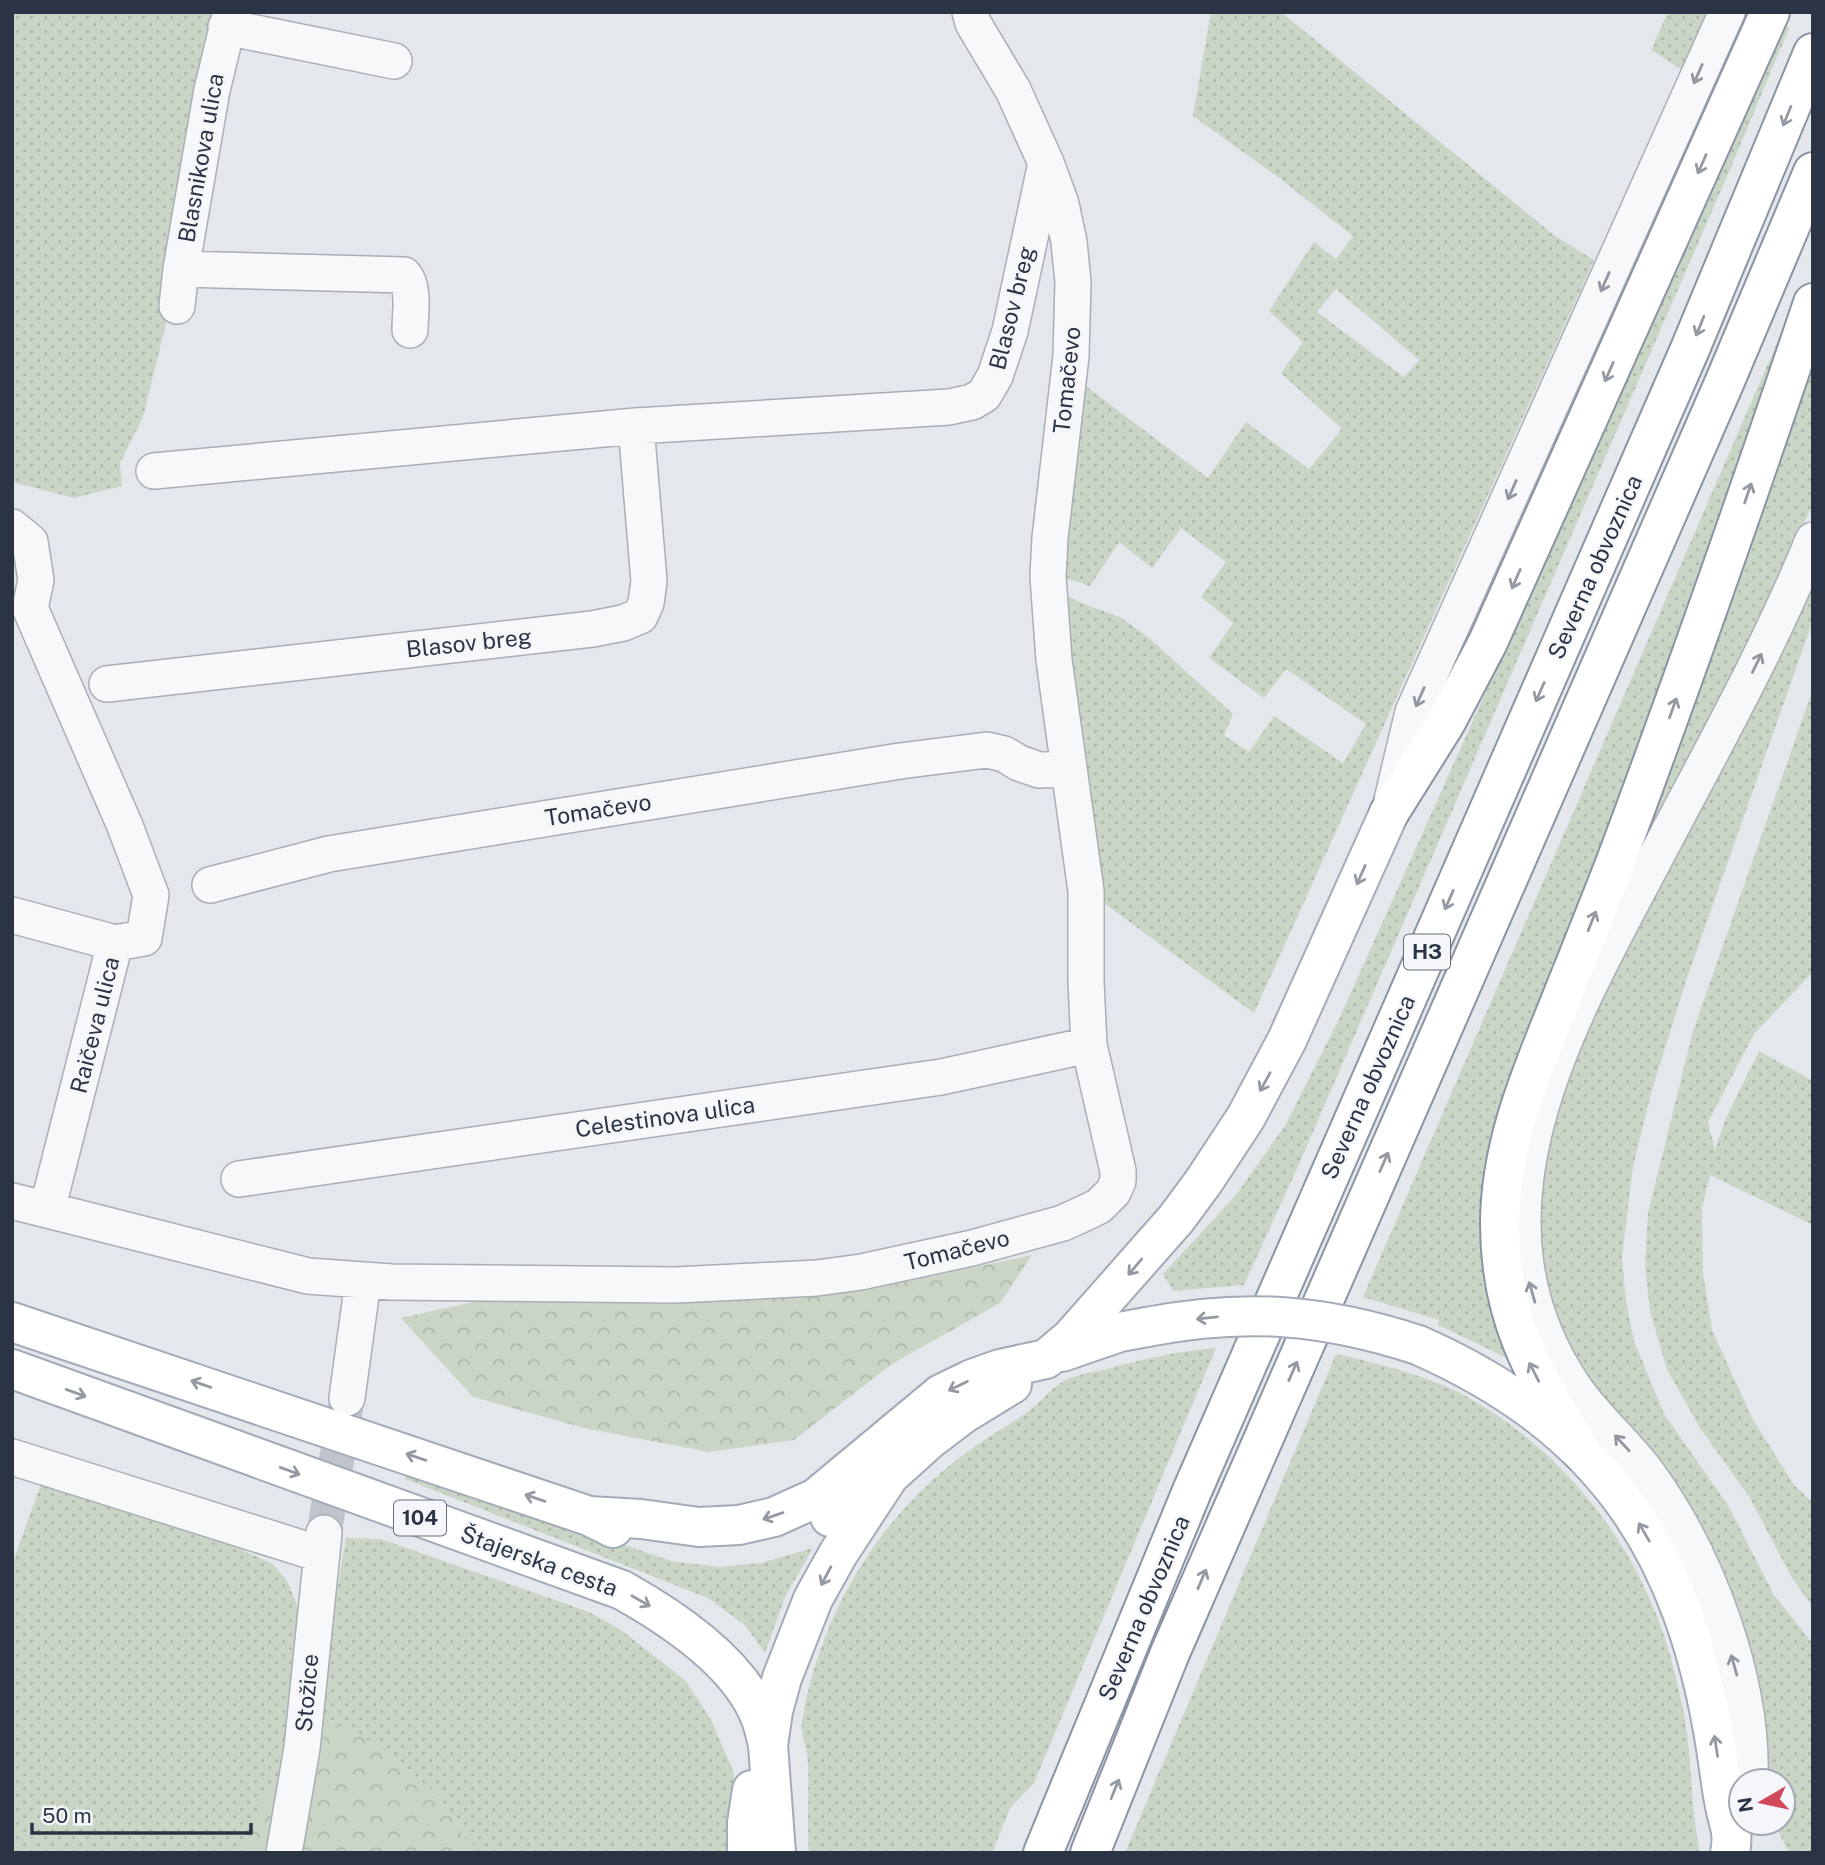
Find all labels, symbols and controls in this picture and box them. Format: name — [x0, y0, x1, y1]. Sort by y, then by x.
one-way arrow — [1691, 63, 1704, 85]
street label: Blasnikova ulica — [172, 71, 229, 245]
one-way arrow — [1779, 105, 1792, 126]
one-way arrow — [1695, 153, 1708, 174]
street label: Blasov breg — [983, 243, 1040, 372]
one-way arrow — [1598, 271, 1611, 292]
one-way arrow — [1693, 315, 1706, 336]
street label: Tomačevo — [1047, 325, 1086, 435]
one-way arrow — [1602, 361, 1615, 382]
street label: Severna obvoznica — [1542, 471, 1647, 663]
one-way arrow — [1505, 478, 1518, 500]
one-way arrow — [1743, 483, 1755, 505]
one-way arrow — [1509, 568, 1522, 590]
street label: Blasov breg — [405, 622, 533, 663]
one-way arrow — [1750, 653, 1764, 674]
one-way arrow — [1533, 681, 1546, 702]
one-way arrow — [1412, 686, 1425, 708]
one-way arrow — [1668, 697, 1680, 719]
street label: Tomačevo — [543, 788, 653, 831]
one-way arrow — [1354, 864, 1367, 886]
one-way arrow — [1442, 889, 1455, 911]
one-way arrow — [1587, 910, 1600, 932]
road number: H3 — [1404, 934, 1450, 970]
street label: Raičeva ulica — [65, 954, 125, 1096]
street label: Severna obvoznica — [1315, 991, 1420, 1183]
one-way arrow — [1258, 1071, 1272, 1092]
street label: Celestinova ulica — [573, 1091, 756, 1142]
one-way arrow — [1378, 1152, 1391, 1173]
street label: Tomačevo — [902, 1223, 1012, 1276]
one-way arrow — [1127, 1258, 1143, 1276]
one-way arrow — [1525, 1281, 1538, 1303]
one-way arrow — [1196, 1312, 1218, 1325]
one-way arrow — [1287, 1360, 1300, 1382]
one-way arrow — [1527, 1362, 1541, 1382]
one-way arrow — [190, 1377, 212, 1389]
one-way arrow — [948, 1380, 969, 1393]
one-way arrow — [65, 1388, 87, 1400]
one-way arrow — [1614, 1434, 1630, 1452]
one-way arrow — [406, 1450, 428, 1462]
one-way arrow — [279, 1466, 301, 1478]
one-way arrow — [524, 1491, 546, 1503]
road number: 104 — [394, 1500, 446, 1536]
one-way arrow — [763, 1511, 785, 1523]
street label: Severna obvoznica — [1092, 1511, 1195, 1704]
street label: Štajerska cesta — [457, 1520, 621, 1601]
one-way arrow — [1637, 1522, 1651, 1542]
one-way arrow — [819, 1565, 833, 1585]
one-way arrow — [1196, 1569, 1209, 1591]
one-way arrow — [630, 1594, 650, 1608]
street label: Stožice — [290, 1653, 323, 1733]
one-way arrow — [1727, 1654, 1740, 1676]
one-way arrow — [1709, 1735, 1722, 1758]
north arrow — [1727, 1767, 1797, 1837]
one-way arrow — [1110, 1779, 1123, 1801]
scale bar — [32, 1792, 250, 1836]
text: N — [1733, 1796, 1757, 1814]
text: 50 m — [42, 1803, 92, 1828]

